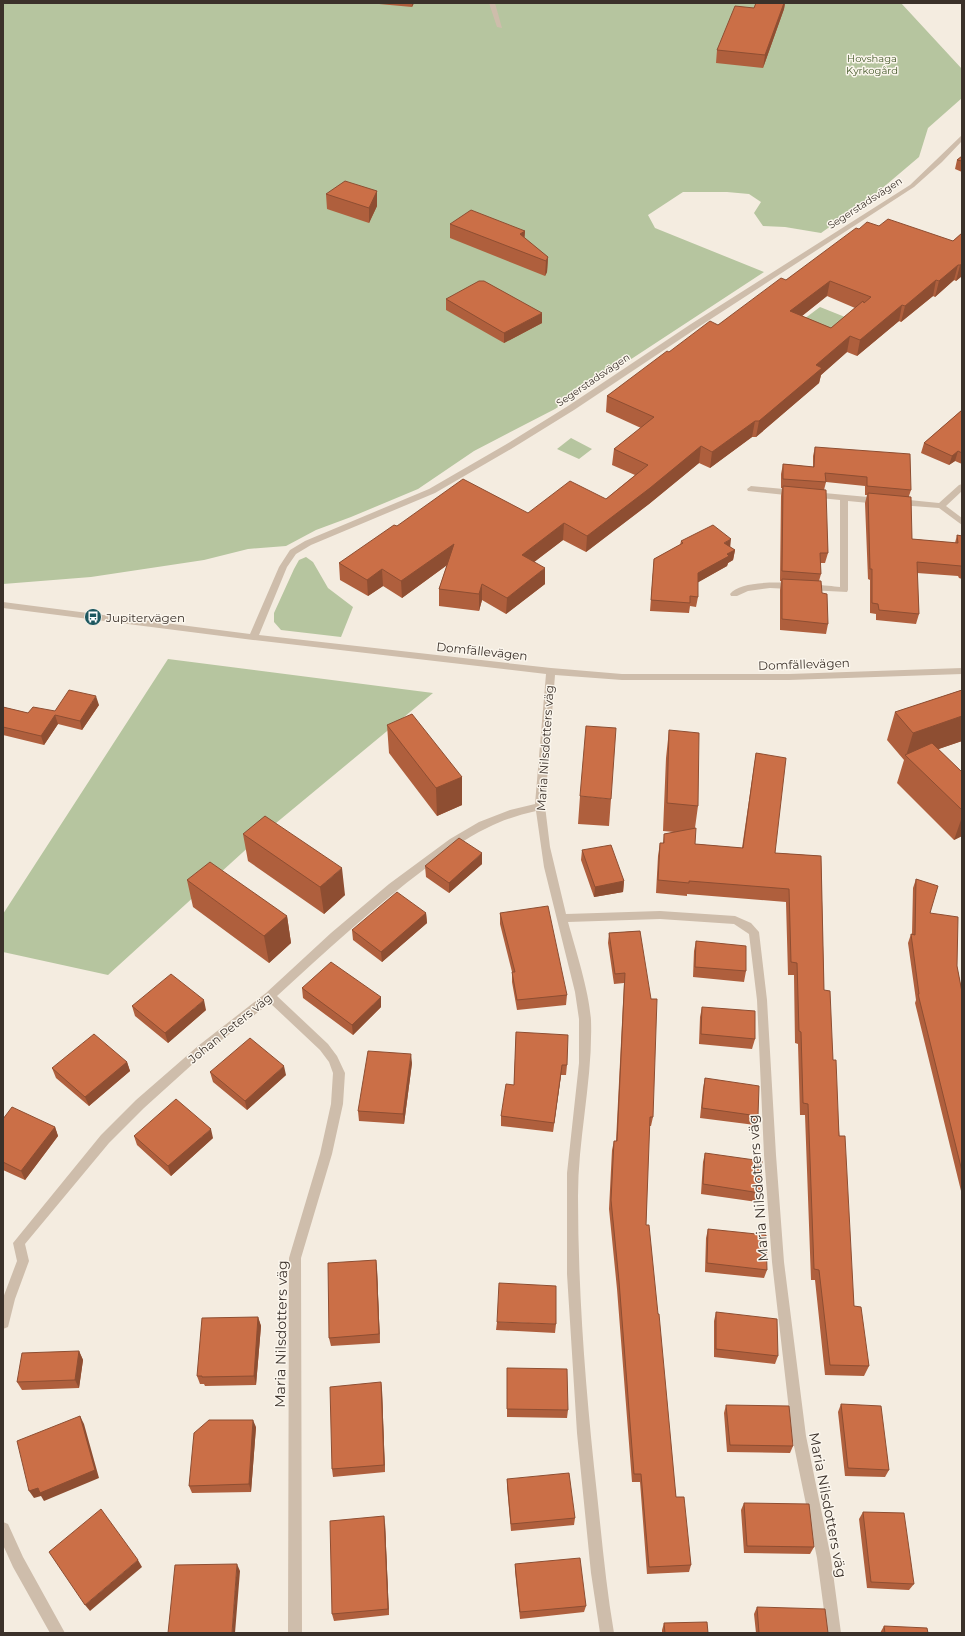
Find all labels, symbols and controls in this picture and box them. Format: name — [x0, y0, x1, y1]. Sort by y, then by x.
park label: Hovshaga Kyrkogård — [846, 52, 898, 77]
street label: Segerstadsvägen — [825, 174, 905, 232]
street label: Segerstadsvägen — [554, 351, 632, 409]
bus stop icon: Jupitervägen — [83, 607, 103, 627]
place label: Jupitervägen — [105, 610, 185, 625]
street label: Domfällevägen — [436, 639, 528, 663]
street label: Domfällevägen — [758, 655, 850, 673]
street label: Maria Nilsdotters väg — [533, 684, 557, 812]
street label: Johan Peters väg — [184, 990, 275, 1067]
street label: Maria Nilsdotters väg — [744, 1114, 772, 1262]
street label: Maria Nilsdotters väg — [271, 1260, 291, 1408]
street label: Maria Nilsdotters väg — [805, 1431, 851, 1579]

